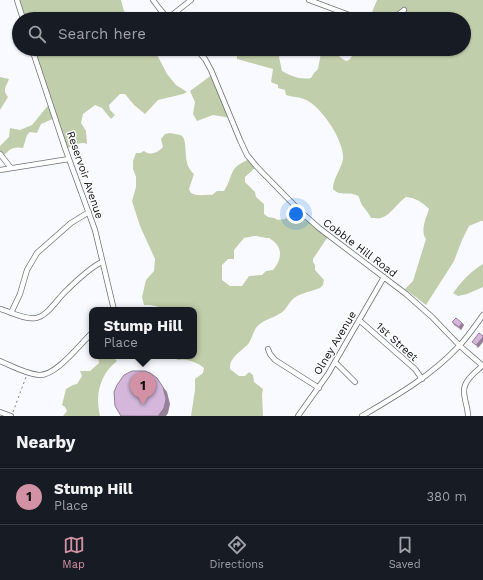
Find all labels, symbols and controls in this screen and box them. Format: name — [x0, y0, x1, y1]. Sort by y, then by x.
search box — [12, 12, 471, 56]
icon: search — [26, 23, 48, 45]
text: Search here — [58, 25, 146, 43]
street label: Reservoir Avenue — [64, 129, 106, 221]
your location — [286, 204, 306, 224]
street label: Cobble Hill Road — [320, 216, 400, 280]
popup — [89, 307, 197, 359]
street label: Olney Avenue — [311, 309, 359, 377]
text: Stump Hill — [104, 317, 182, 335]
street label: 1st Street — [373, 320, 421, 364]
text: Place — [104, 335, 138, 350]
pin: 1 — [130, 372, 156, 405]
text: Nearby — [16, 432, 75, 452]
text: Stump Hill — [54, 480, 133, 498]
text: 1 — [26, 489, 32, 504]
text: 380 m — [427, 489, 467, 504]
text: Place — [54, 498, 88, 513]
tab: Map — [62, 534, 85, 571]
tab: Directions — [210, 534, 264, 571]
tab: Saved — [389, 534, 421, 571]

